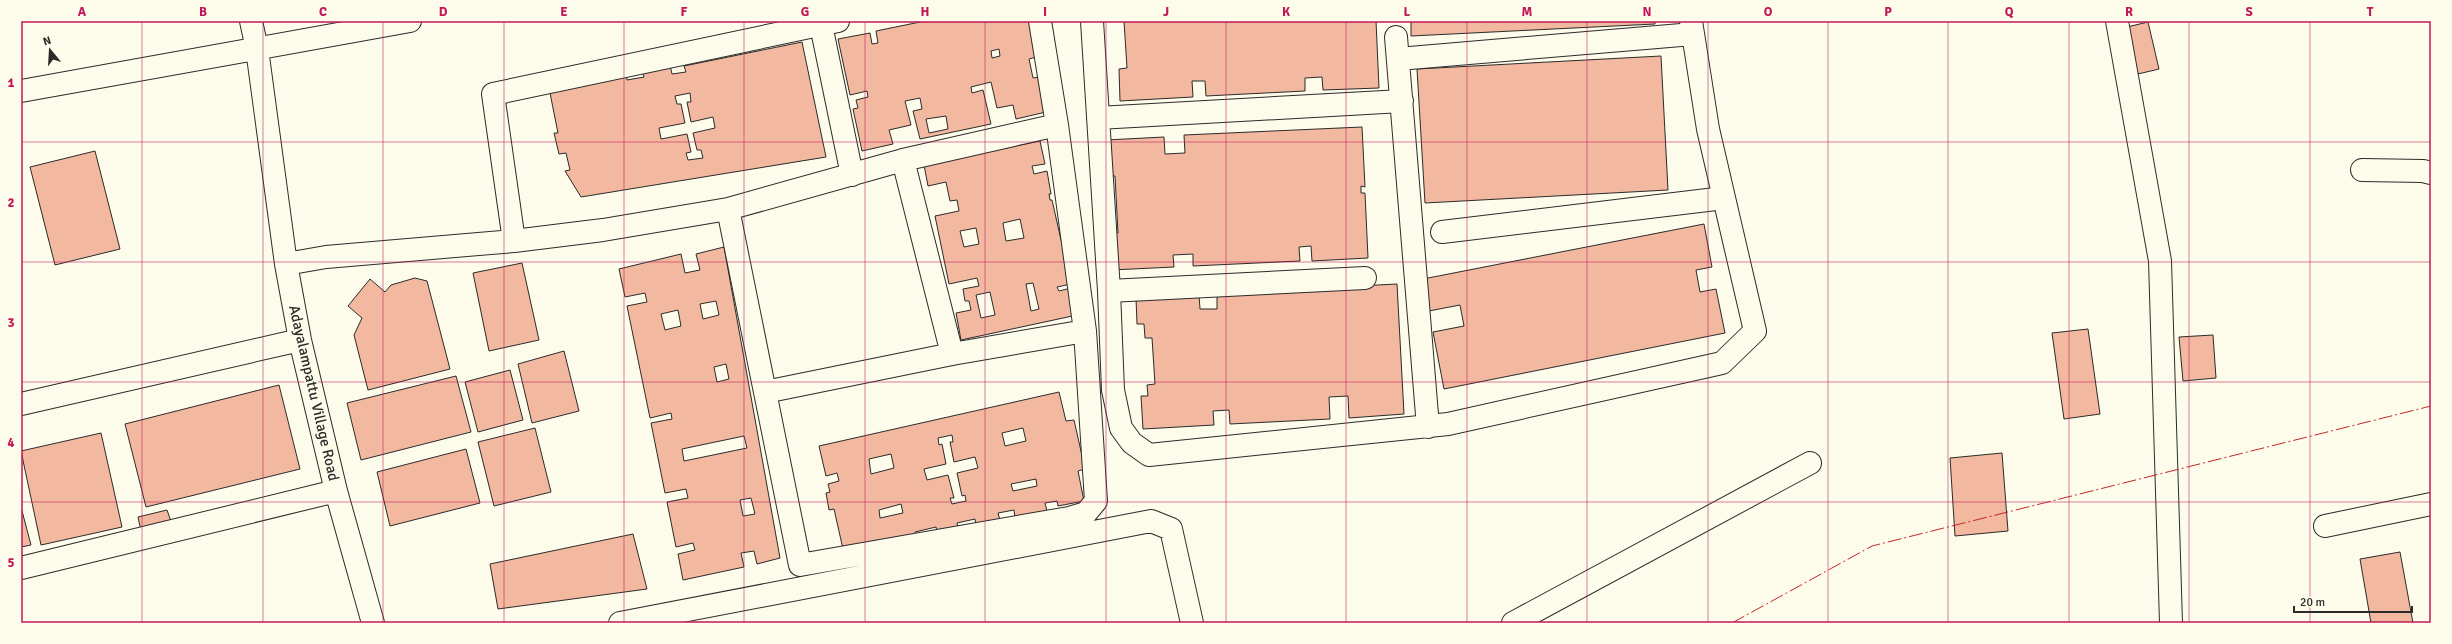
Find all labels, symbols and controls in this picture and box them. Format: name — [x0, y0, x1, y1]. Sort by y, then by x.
text: A — [78, 4, 87, 20]
text: B — [199, 4, 207, 20]
text: C — [319, 4, 327, 20]
text: D — [439, 4, 448, 20]
text: E — [560, 4, 568, 20]
text: F — [681, 4, 688, 20]
text: G — [801, 4, 809, 20]
text: H — [921, 4, 929, 20]
text: I — [1043, 4, 1047, 20]
text: J — [1163, 4, 1169, 20]
text: K — [1282, 4, 1290, 20]
text: L — [1404, 4, 1411, 20]
text: M — [1522, 4, 1533, 20]
text: N — [1642, 4, 1652, 20]
text: O — [1764, 4, 1773, 20]
text: P — [1884, 4, 1892, 20]
text: Q — [2005, 4, 2014, 20]
text: R — [2125, 4, 2133, 20]
text: S — [2245, 4, 2253, 20]
text: T — [2367, 4, 2374, 20]
north arrow — [30, 30, 70, 70]
text: N — [41, 34, 53, 48]
text: 1 — [7, 75, 15, 91]
text: 2 — [7, 195, 15, 211]
street label: Adayalampattu Village Road — [285, 303, 343, 483]
text: 3 — [7, 315, 15, 331]
text: 4 — [7, 435, 15, 451]
text: 5 — [7, 555, 15, 571]
scale bar — [2294, 588, 2412, 614]
text: 20 m — [2300, 595, 2325, 610]

